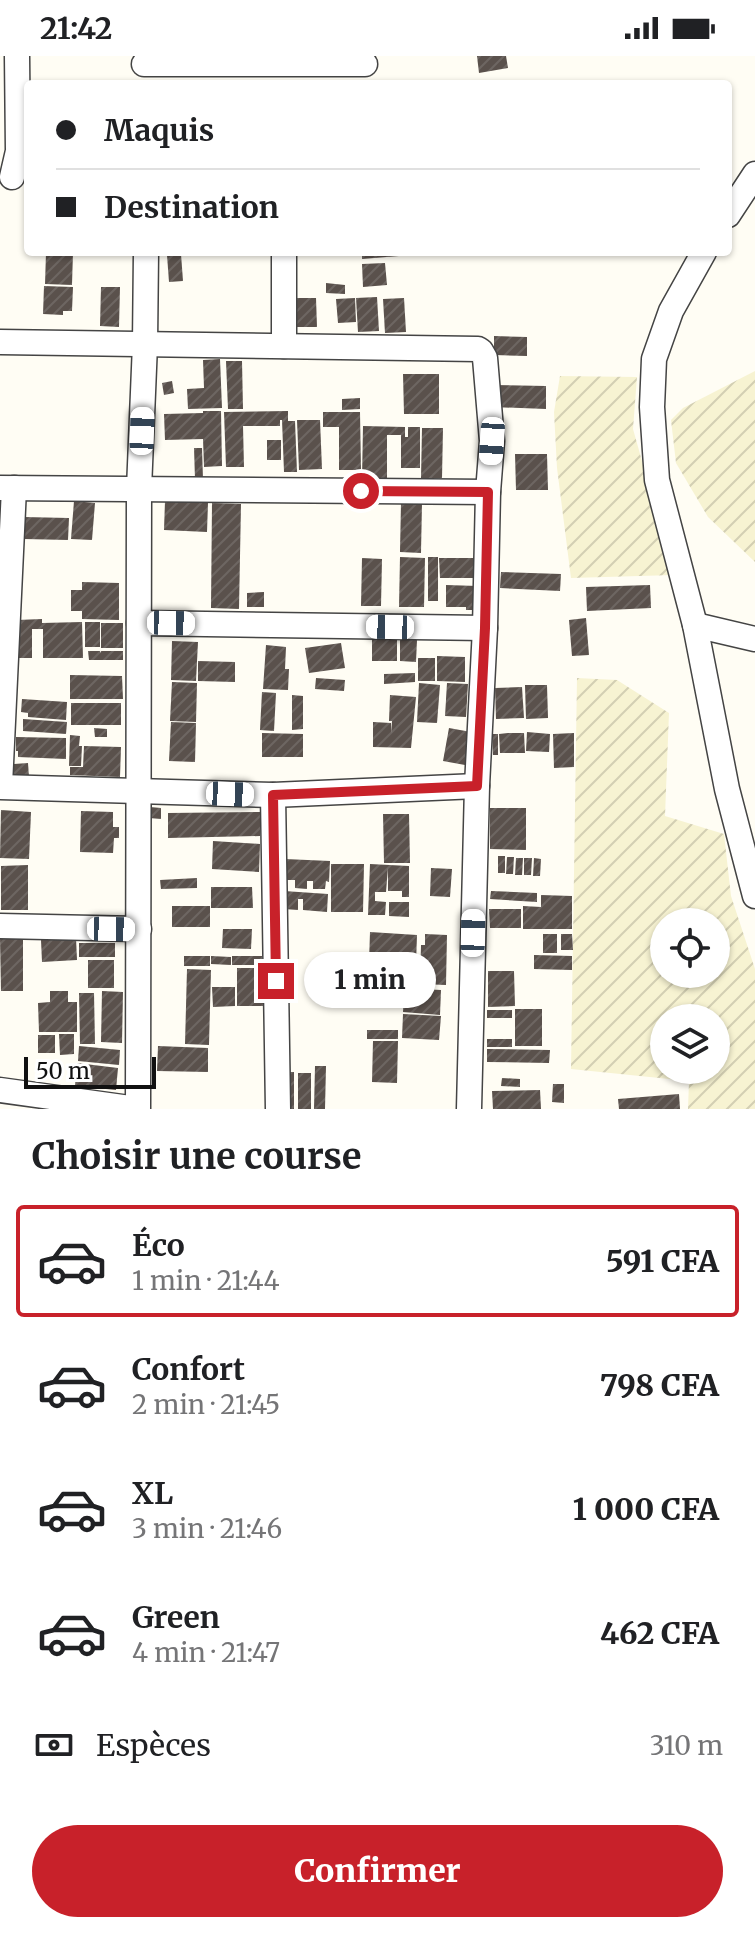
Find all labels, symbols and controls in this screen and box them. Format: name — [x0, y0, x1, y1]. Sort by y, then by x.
text: 21:42 — [40, 9, 112, 47]
text: Maquis — [104, 111, 214, 149]
text: Destination — [104, 188, 279, 226]
car — [129, 407, 155, 455]
car — [478, 416, 506, 466]
route start — [343, 473, 379, 509]
car — [147, 611, 195, 635]
car — [366, 615, 414, 639]
car — [206, 781, 254, 807]
map controls — [650, 908, 730, 1084]
button: locate — [650, 908, 730, 988]
car — [461, 909, 485, 957]
car — [87, 917, 135, 941]
callout: 1 min — [304, 953, 436, 1009]
route end — [258, 963, 294, 999]
text: 1 min — [334, 963, 406, 996]
button: layers — [650, 1004, 730, 1084]
scale bar — [24, 1053, 156, 1089]
text: 50 m — [36, 1057, 90, 1085]
text: Choisir une course — [32, 1134, 361, 1179]
icon: car — [36, 1225, 108, 1297]
text: Éco — [132, 1226, 185, 1264]
text: 591 CFA — [606, 1242, 719, 1280]
text: 1 min · 21:44 — [132, 1264, 280, 1297]
icon: car — [36, 1349, 108, 1421]
text: Confort — [132, 1350, 245, 1388]
text: 798 CFA — [600, 1366, 719, 1404]
text: 2 min · 21:45 — [132, 1388, 280, 1421]
icon: car — [36, 1473, 108, 1545]
text: XL — [132, 1474, 173, 1512]
text: 1 000 CFA — [573, 1490, 719, 1528]
text: 3 min · 21:46 — [132, 1512, 282, 1545]
icon: car — [36, 1597, 108, 1669]
text: Green — [132, 1598, 220, 1636]
text: 462 CFA — [600, 1614, 719, 1652]
text: 4 min · 21:47 — [132, 1636, 280, 1669]
icon: cash — [32, 1723, 76, 1767]
text: Espèces — [96, 1726, 211, 1764]
text: 310 m — [650, 1729, 723, 1762]
button: Confirmer — [32, 1825, 723, 1917]

